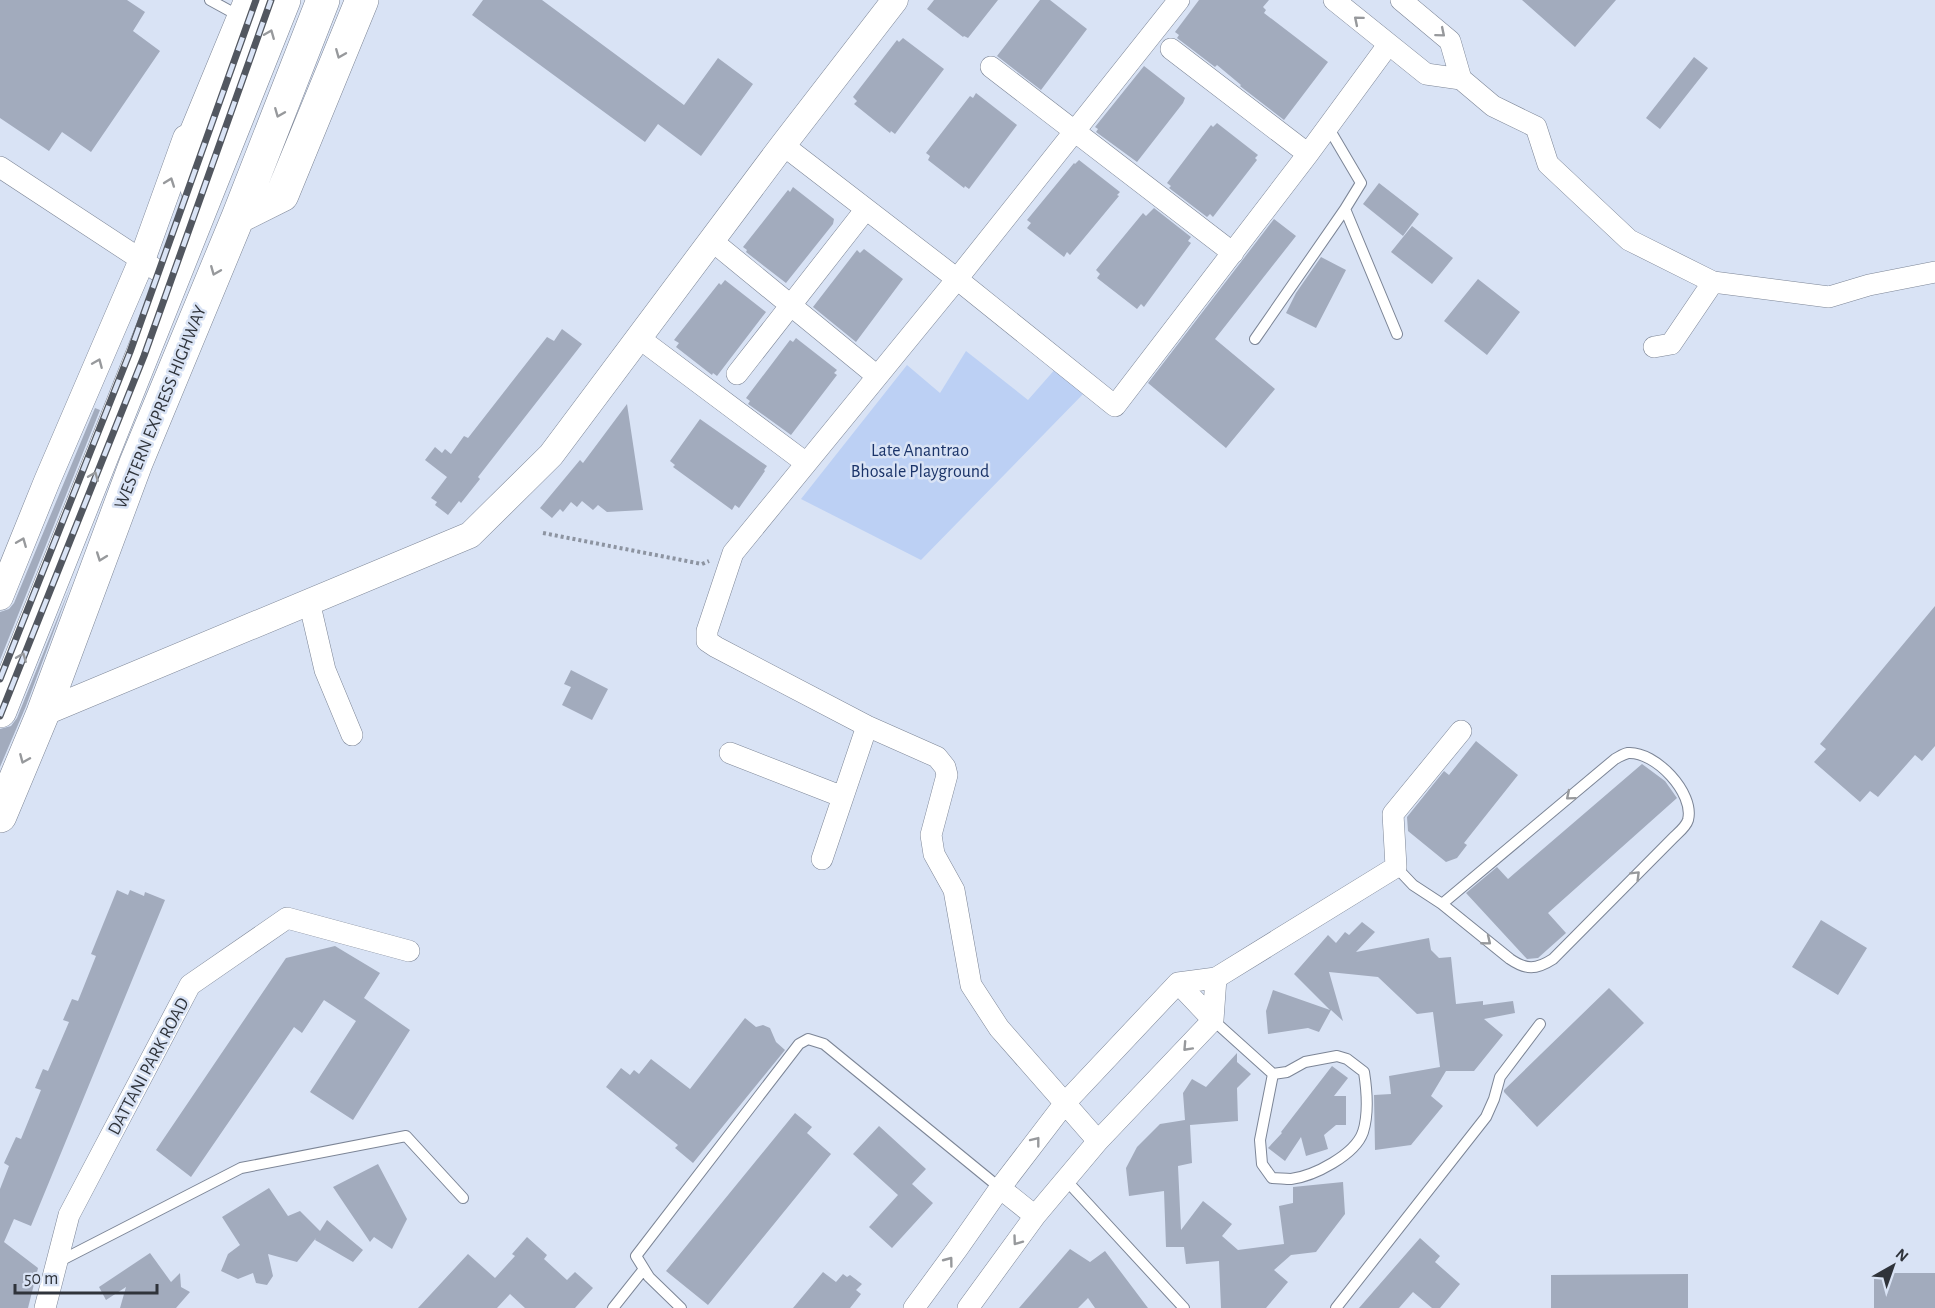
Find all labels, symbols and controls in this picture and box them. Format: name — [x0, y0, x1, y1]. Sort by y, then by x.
one-way arrow — [1354, 16, 1365, 27]
one-way arrow — [1434, 26, 1445, 37]
one-way arrow — [263, 29, 276, 40]
one-way arrow — [335, 48, 347, 59]
one-way arrow — [274, 107, 286, 118]
one-way arrow — [163, 177, 176, 188]
one-way arrow — [210, 265, 222, 276]
street label: WESTERN EXPRESS HIGHWAY — [112, 303, 210, 512]
one-way arrow — [90, 358, 102, 369]
park label: Late Anantrao Bhosale Playground — [851, 442, 989, 481]
one-way arrow — [86, 471, 99, 482]
one-way arrow — [15, 538, 27, 549]
one-way arrow — [96, 551, 108, 562]
one-way arrow — [14, 652, 27, 663]
one-way arrow — [19, 753, 31, 764]
one-way arrow — [1566, 789, 1577, 800]
one-way arrow — [1629, 872, 1640, 883]
one-way arrow — [1480, 933, 1491, 944]
street label: DATTANI PARK ROAD — [105, 995, 193, 1138]
one-way arrow — [1183, 1040, 1194, 1051]
one-way arrow — [1028, 1137, 1039, 1148]
one-way arrow — [1013, 1234, 1024, 1245]
north arrow — [1863, 1236, 1923, 1296]
text: N — [1893, 1246, 1911, 1265]
scale bar — [15, 1257, 158, 1295]
one-way arrow — [941, 1257, 952, 1268]
text: 50 m — [24, 1270, 58, 1288]

